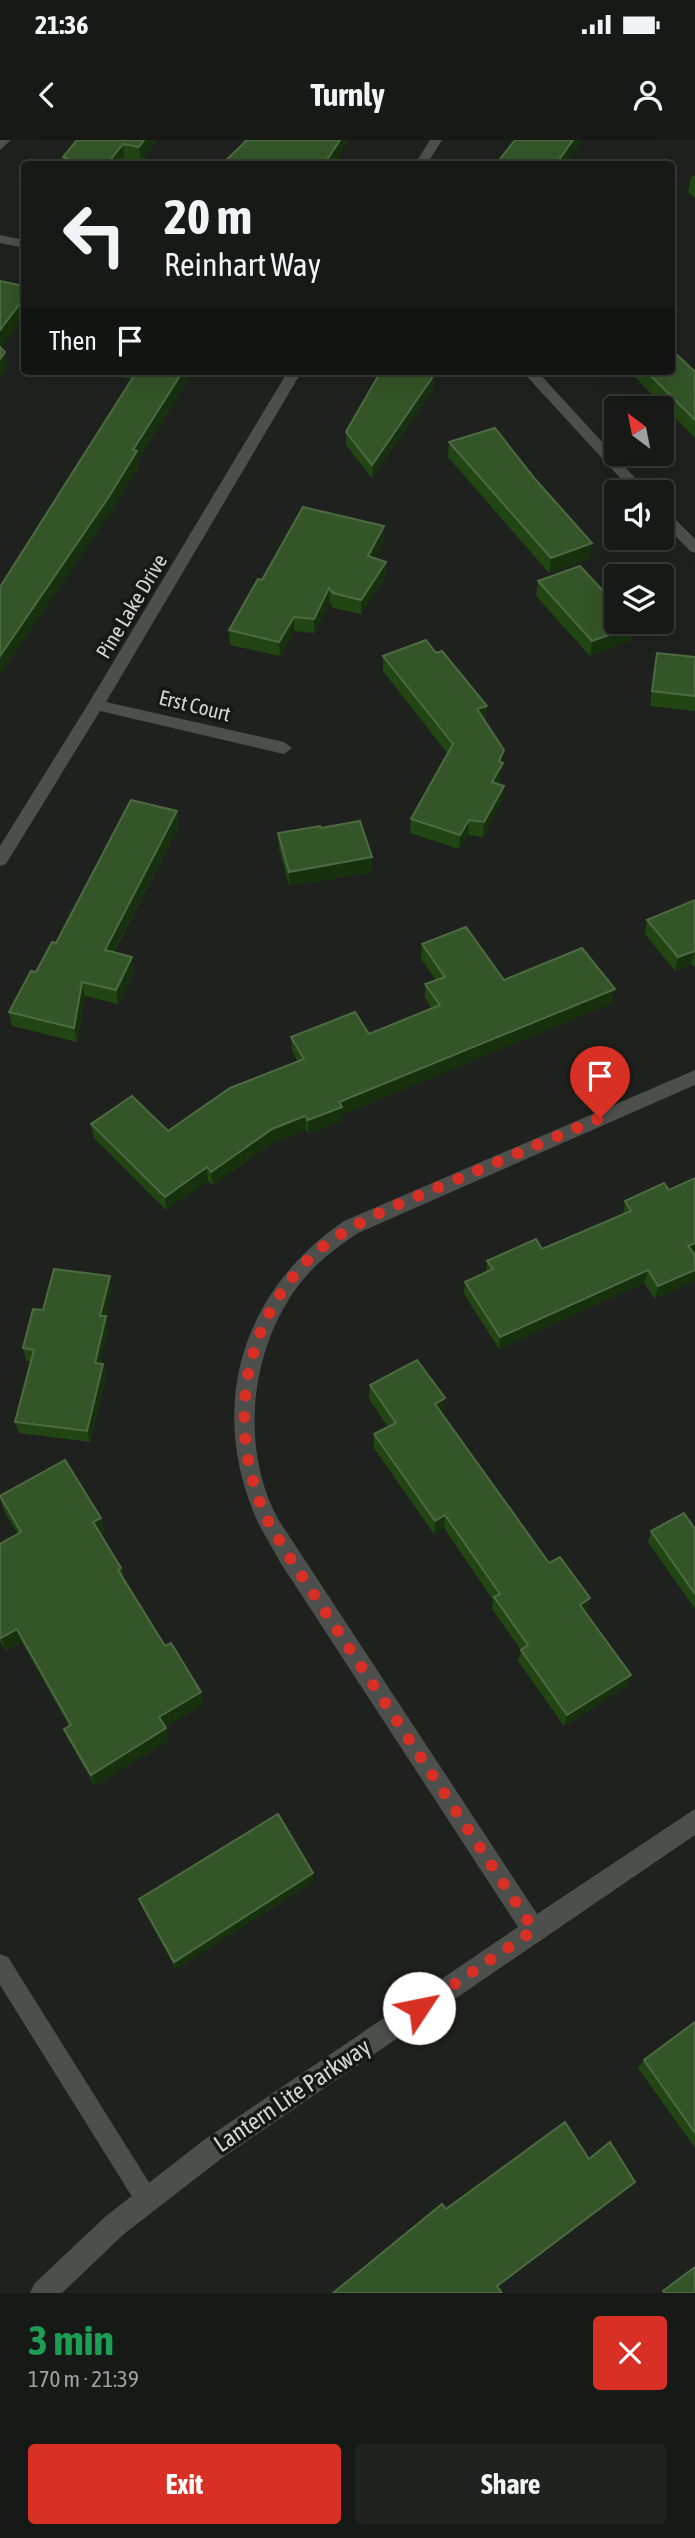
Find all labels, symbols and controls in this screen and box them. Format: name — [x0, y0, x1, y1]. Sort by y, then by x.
text: 21:36 — [35, 10, 89, 40]
icon: back — [28, 76, 66, 114]
text: Turnly — [310, 76, 385, 113]
icon: person — [629, 76, 667, 114]
text: 20 m — [164, 188, 252, 244]
icon: left — [49, 189, 140, 280]
text: Reinhart Way — [164, 246, 321, 283]
icon: arrive — [111, 322, 149, 360]
text: Then — [49, 326, 97, 356]
north arrow — [604, 396, 674, 466]
map controls — [604, 396, 674, 634]
button: sound — [604, 480, 674, 550]
street label: Pine Lake Drive — [91, 550, 171, 662]
button: layers — [604, 564, 674, 634]
street label: Erst Court — [157, 685, 233, 725]
pin — [570, 1046, 630, 1118]
icon: arrive — [581, 1057, 619, 1095]
position arrow — [382, 1971, 456, 2045]
street label: Lantern Lite Parkway — [209, 2033, 375, 2157]
text: 3 min — [28, 2316, 114, 2364]
button: close — [593, 2316, 667, 2390]
text: 170 m · 21:39 — [28, 2366, 139, 2392]
button: Exit — [28, 2444, 341, 2524]
button: Share — [355, 2444, 667, 2524]

